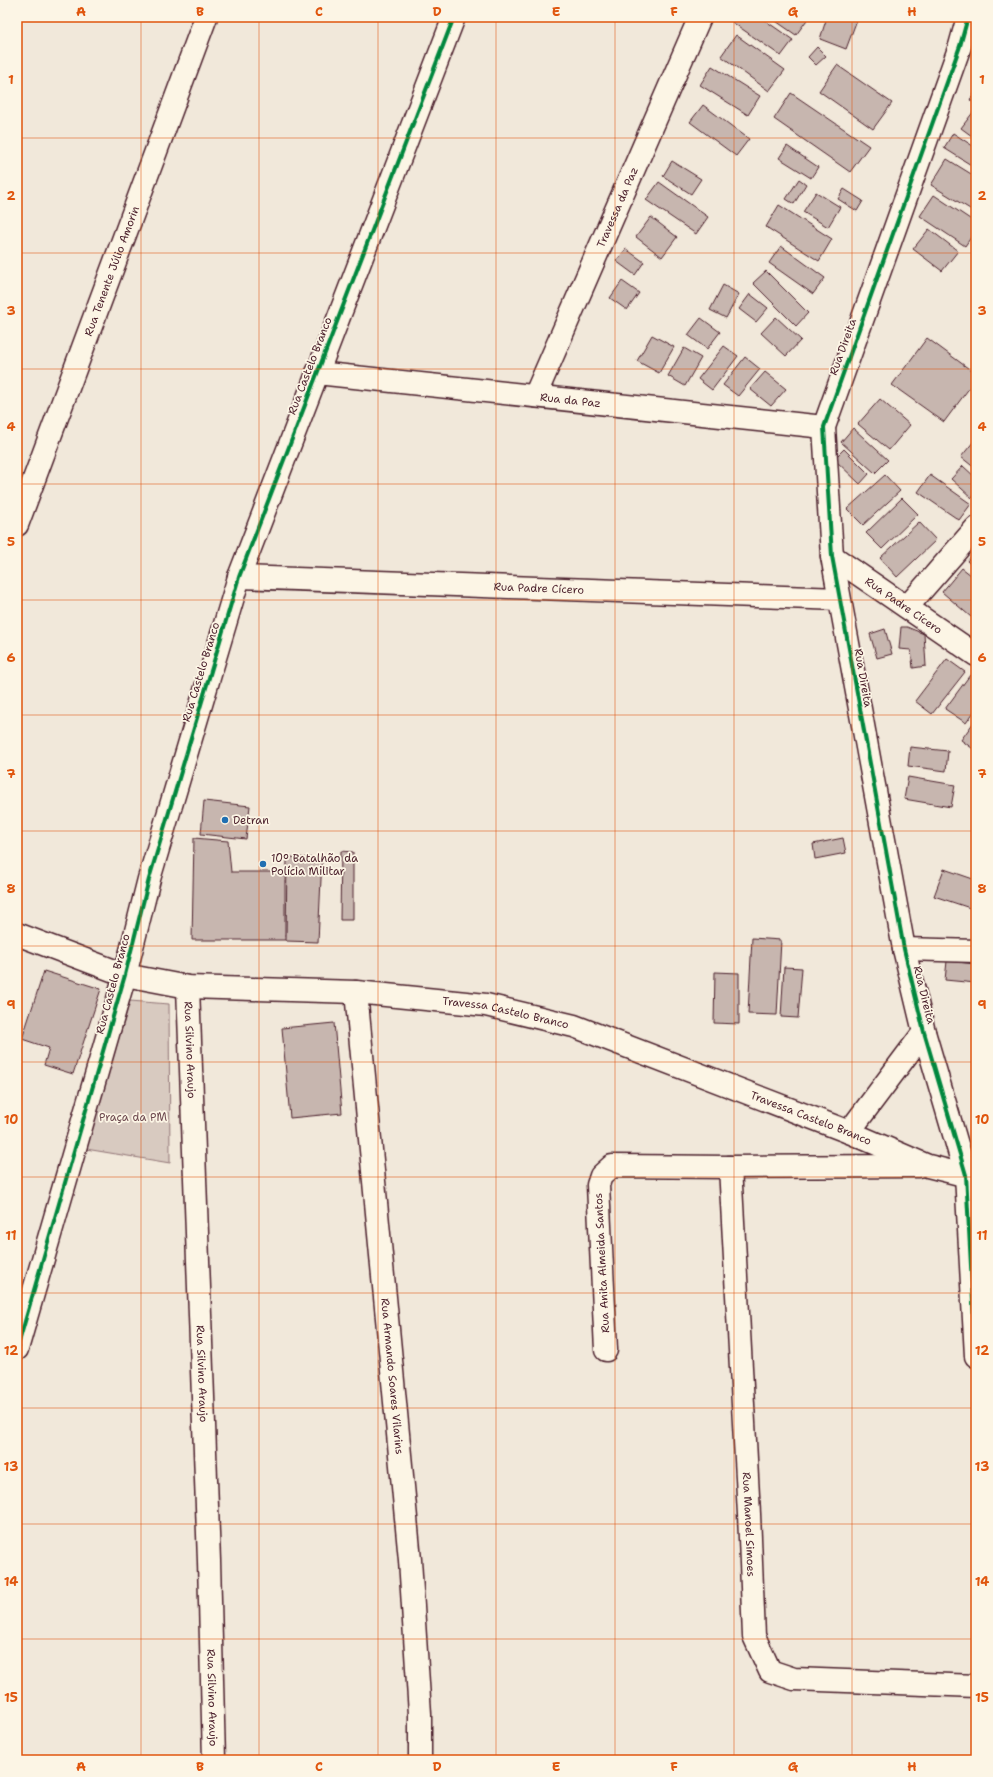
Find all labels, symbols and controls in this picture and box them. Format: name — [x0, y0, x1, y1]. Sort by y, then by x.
text: A — [76, 3, 86, 20]
text: B — [196, 3, 204, 20]
text: C — [315, 3, 323, 20]
text: D — [432, 3, 442, 20]
text: E — [552, 3, 561, 20]
text: F — [670, 3, 678, 20]
text: G — [788, 3, 799, 20]
text: H — [907, 3, 917, 20]
text: 1 — [8, 71, 14, 88]
text: 1 — [979, 71, 985, 88]
street label: Travessa da Paz — [593, 164, 641, 250]
text: 2 — [6, 187, 16, 204]
text: 2 — [977, 187, 987, 204]
street label: Rua Tenente Júlio Amorin — [80, 204, 143, 338]
text: 3 — [6, 302, 16, 319]
text: 3 — [977, 302, 987, 319]
street label: Rua Castelo Branco — [284, 315, 336, 417]
street label: Rua Direita — [826, 316, 860, 377]
street label: Rua da Paz — [539, 389, 602, 411]
text: 4 — [6, 418, 16, 435]
text: 4 — [977, 418, 987, 435]
text: 5 — [7, 533, 15, 550]
text: 5 — [978, 533, 986, 550]
street label: Rua Padre Cícero — [862, 573, 946, 637]
street label: Rua Padre Cícero — [493, 579, 585, 597]
street label: Rua Castelo Branco — [179, 620, 223, 724]
street label: Rua Direita — [850, 647, 876, 709]
text: 6 — [6, 649, 16, 666]
text: 6 — [977, 649, 987, 666]
text: 7 — [6, 765, 16, 782]
text: 7 — [977, 765, 987, 782]
place label: Detran — [233, 813, 269, 828]
marker: Detran — [220, 815, 230, 825]
place label: 10º Batalhão da Polícia Militar — [271, 851, 358, 879]
marker: 10º Batalhão da Polícia Militar — [258, 859, 268, 869]
text: 8 — [6, 880, 16, 897]
text: 8 — [977, 880, 987, 897]
street label: Rua Castelo Branco — [92, 932, 134, 1036]
street label: Rua Direita — [910, 964, 938, 1026]
street label: Travessa Castelo Branco — [442, 993, 571, 1032]
text: 9 — [6, 996, 16, 1013]
text: 9 — [977, 996, 987, 1013]
street label: Rua Silvino Araujo — [181, 1001, 200, 1099]
street label: Travessa Castelo Branco — [748, 1087, 874, 1148]
park label: Praça da PM — [99, 1110, 167, 1125]
text: 10 — [4, 1111, 18, 1128]
text: 10 — [975, 1111, 989, 1128]
street label: Rua Anita Almeida Santos — [591, 1193, 613, 1333]
text: 11 — [5, 1227, 17, 1244]
text: 11 — [976, 1227, 988, 1244]
street label: Rua Armando Soares Vilarins — [378, 1298, 407, 1455]
street label: Rua Silvino Araujo — [193, 1325, 211, 1423]
text: 12 — [4, 1342, 18, 1359]
text: 12 — [975, 1342, 989, 1359]
text: 13 — [4, 1458, 18, 1475]
text: 13 — [975, 1458, 989, 1475]
street label: Rua Manoel Simoes — [739, 1472, 759, 1577]
text: 14 — [4, 1573, 18, 1590]
text: 14 — [975, 1573, 989, 1590]
street label: Rua Silvino Araujo — [204, 1649, 221, 1747]
text: 15 — [4, 1689, 18, 1706]
text: 15 — [975, 1689, 989, 1706]
text: A — [76, 1758, 86, 1775]
text: B — [196, 1758, 204, 1775]
text: C — [315, 1758, 323, 1775]
text: D — [432, 1758, 442, 1775]
text: E — [552, 1758, 561, 1775]
text: F — [670, 1758, 678, 1775]
text: G — [788, 1758, 799, 1775]
text: H — [907, 1758, 917, 1775]

